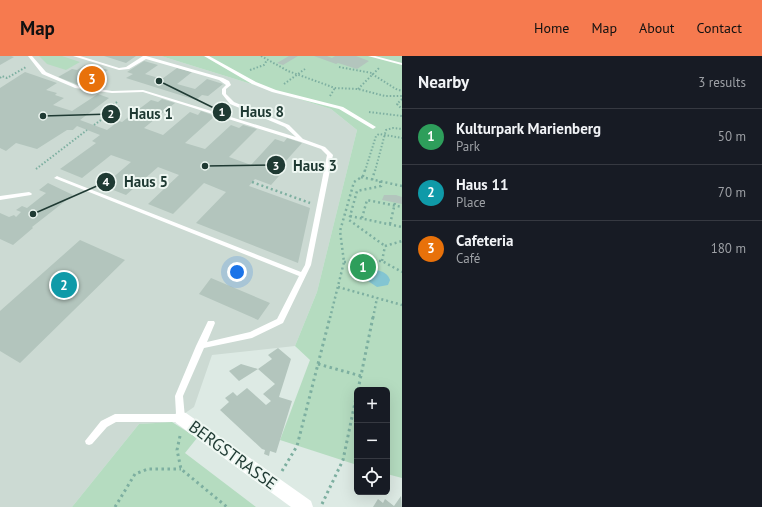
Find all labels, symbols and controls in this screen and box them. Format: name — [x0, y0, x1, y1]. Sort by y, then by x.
text: Map — [20, 16, 55, 40]
text: Home — [534, 19, 569, 37]
text: Map — [591, 19, 617, 37]
text: About — [639, 19, 675, 37]
text: Contact — [697, 19, 742, 37]
pin: 3 — [79, 64, 105, 94]
text: Nearby — [418, 71, 469, 93]
text: 3 results — [698, 74, 746, 91]
callout: Haus 8 — [212, 99, 292, 126]
callout: Haus 1 — [101, 101, 181, 128]
text: Haus 8 — [240, 102, 284, 121]
text: Haus 1 — [129, 104, 173, 123]
text: 1 — [219, 104, 225, 119]
text: 2 — [108, 106, 114, 121]
text: Kulturpark Marienberg — [456, 119, 601, 138]
text: 1 — [427, 128, 435, 145]
text: 50 m — [718, 128, 746, 145]
text: Park — [456, 138, 480, 155]
callout: Haus 3 — [266, 152, 345, 179]
text: Haus 3 — [293, 156, 337, 175]
text: 3 — [273, 158, 279, 173]
callout: Haus 5 — [96, 168, 176, 195]
text: Haus 5 — [124, 172, 168, 191]
text: 4 — [103, 174, 110, 189]
text: Haus 11 — [456, 175, 508, 194]
text: 2 — [427, 184, 435, 201]
text: 70 m — [718, 184, 746, 201]
text: Place — [456, 194, 486, 211]
text: Cafeteria — [456, 231, 514, 250]
text: 3 — [427, 240, 435, 257]
text: 180 m — [711, 240, 746, 257]
text: Café — [456, 250, 480, 267]
pin: 1 — [350, 252, 376, 282]
your location — [227, 262, 247, 282]
pin: 2 — [51, 270, 77, 300]
map controls — [354, 387, 390, 495]
button: + — [354, 387, 390, 423]
street label: BERGSTRASSE — [184, 416, 282, 494]
button: − — [354, 423, 390, 459]
button: locate — [354, 459, 390, 495]

